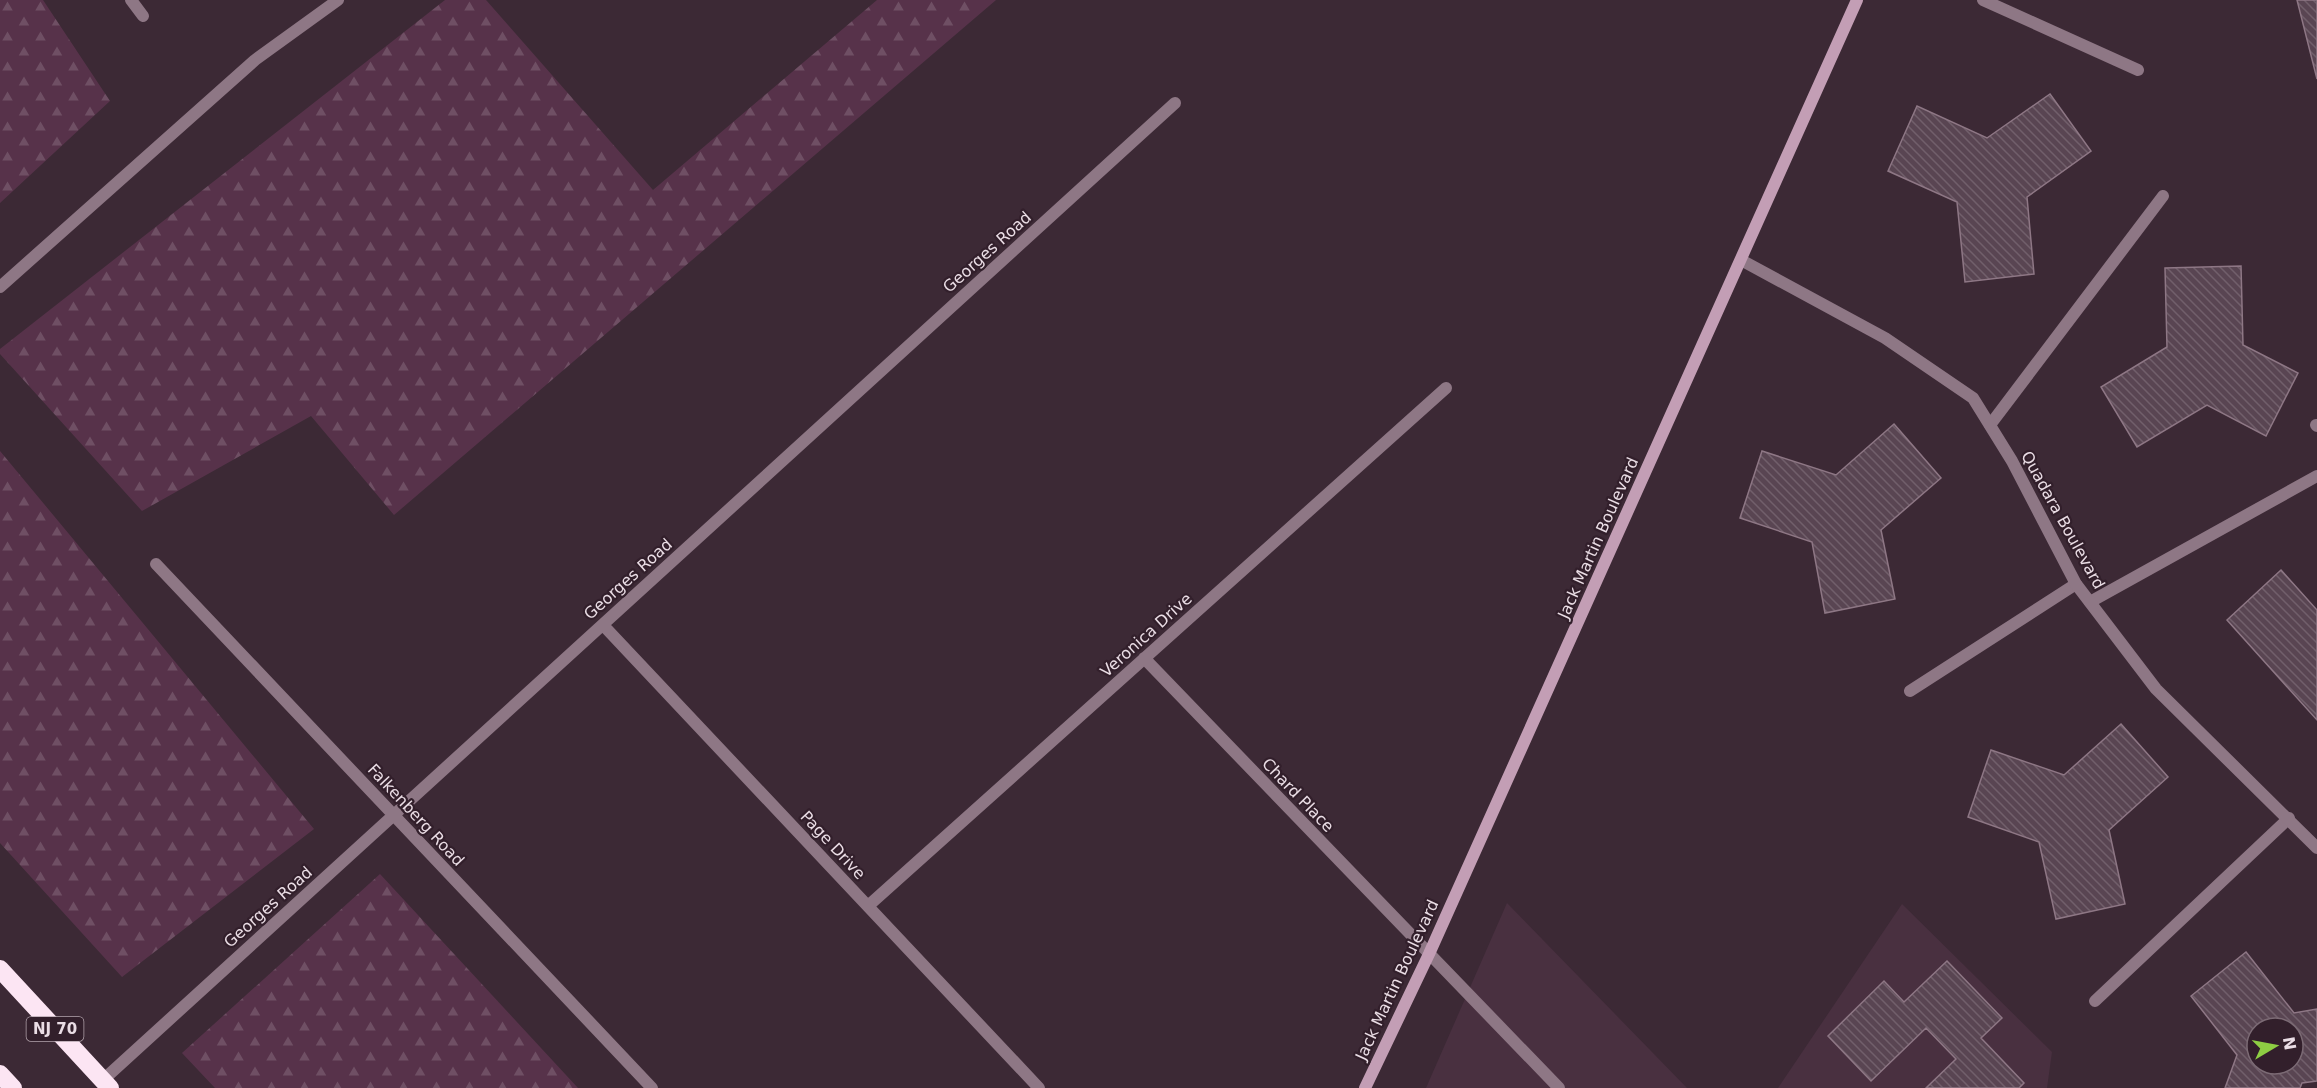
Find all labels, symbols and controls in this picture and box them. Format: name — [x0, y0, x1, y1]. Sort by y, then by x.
street label: Georges Road — [939, 208, 1035, 296]
street label: Quadara Boulevard — [2017, 448, 2109, 592]
street label: Jack Martin Boulevard — [1553, 454, 1642, 623]
street label: Georges Road — [580, 535, 676, 623]
street label: Veronica Drive — [1096, 589, 1196, 681]
street label: Chard Place — [1258, 754, 1338, 836]
street label: Falkenberg Road — [364, 760, 468, 870]
street label: Page Drive — [797, 807, 869, 883]
street label: Georges Road — [220, 863, 316, 951]
street label: Jack Martin Boulevard — [1351, 897, 1443, 1064]
north arrow — [2245, 1016, 2305, 1076]
road number: NJ 70 — [26, 1017, 84, 1041]
text: N — [2279, 1035, 2300, 1052]

